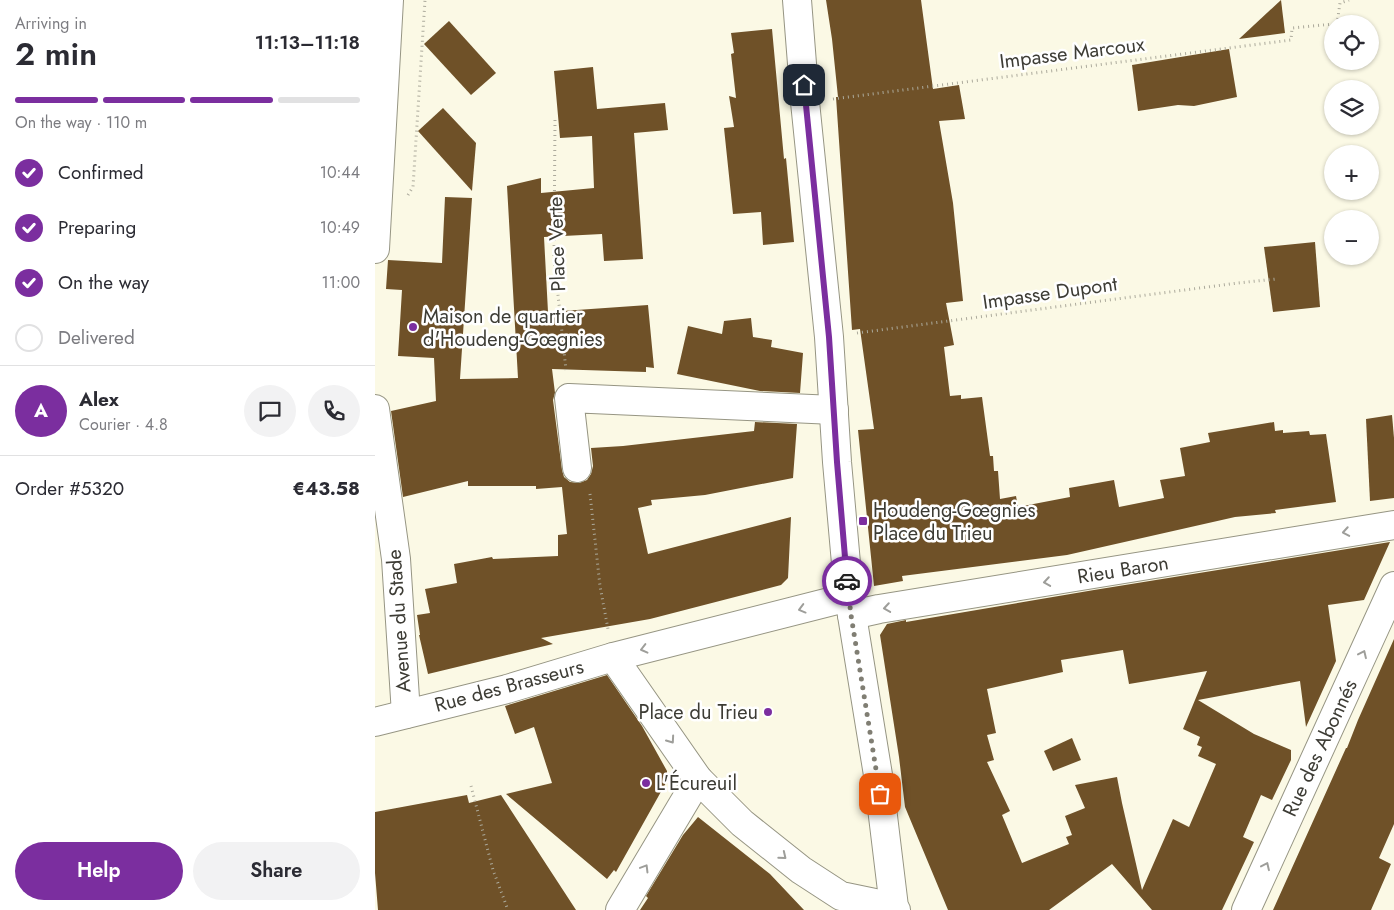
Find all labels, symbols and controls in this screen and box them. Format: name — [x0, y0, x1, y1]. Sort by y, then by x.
text: Arriving in — [15, 12, 87, 35]
map controls — [1324, 15, 1379, 265]
button: locate — [1324, 15, 1379, 70]
text: 11:13–11:18 — [255, 29, 360, 56]
street label: Impasse Marcoux — [998, 30, 1147, 76]
text: 2 min — [15, 31, 97, 77]
pin — [783, 64, 825, 106]
icon: home — [790, 71, 818, 99]
button: layers — [1324, 80, 1379, 135]
text: On the way · 110 m — [15, 111, 147, 134]
button: + — [1324, 145, 1379, 200]
icon: check — [15, 159, 43, 187]
text: Confirmed — [58, 159, 144, 186]
text: 10:44 — [320, 161, 360, 184]
street label: Place Verte — [541, 196, 573, 292]
button: − — [1324, 210, 1379, 265]
icon: check — [15, 214, 43, 242]
text: Preparing — [58, 214, 136, 241]
text: 10:49 — [320, 216, 360, 239]
icon: check — [15, 269, 43, 297]
text: On the way — [58, 269, 149, 296]
street label: Impasse Dupont — [981, 269, 1119, 317]
text: 11:00 — [322, 271, 360, 294]
place label: Maison de quartier d'Houdeng-Gœgnies — [423, 302, 603, 354]
marker: Maison de quartier d'Houdeng-Gœgnies — [407, 321, 419, 333]
text: Delivered — [58, 324, 135, 351]
button: chat — [244, 385, 296, 437]
button: phone — [308, 385, 360, 437]
text: Alex — [79, 386, 119, 413]
text: A — [34, 397, 48, 424]
text: Courier · 4.8 — [79, 413, 168, 436]
text: Order #5320 — [15, 475, 124, 502]
text: €43.58 — [292, 475, 360, 502]
place label: Houdeng-Gœgnies Place du Trieu — [873, 496, 1035, 548]
marker: Houdeng-Gœgnies Place du Trieu — [857, 515, 869, 527]
one-way arrow — [1341, 527, 1350, 537]
street label: Rieu Baron — [1075, 548, 1171, 592]
street label: Avenue du Stade — [380, 549, 418, 693]
courier — [822, 556, 872, 606]
icon: car — [833, 567, 861, 595]
one-way arrow — [1043, 576, 1051, 587]
one-way arrow — [883, 602, 891, 612]
one-way arrow — [798, 604, 806, 614]
one-way arrow — [641, 644, 649, 654]
one-way arrow — [1356, 650, 1367, 659]
street label: Rue des Brasseurs — [431, 652, 587, 720]
street label: Rue des Abonnés — [1275, 675, 1365, 821]
place label: Place du Trieu — [639, 698, 758, 727]
marker: Place du Trieu — [762, 706, 774, 718]
one-way arrow — [665, 734, 674, 744]
place label: L'Écureuil — [656, 769, 737, 798]
pin — [859, 773, 901, 815]
marker: L'Écureuil — [640, 777, 652, 789]
icon: bag — [866, 780, 894, 808]
button: Help — [15, 842, 183, 900]
button: Share — [193, 842, 360, 900]
one-way arrow — [778, 851, 787, 860]
one-way arrow — [1260, 862, 1271, 871]
one-way arrow — [639, 865, 649, 874]

